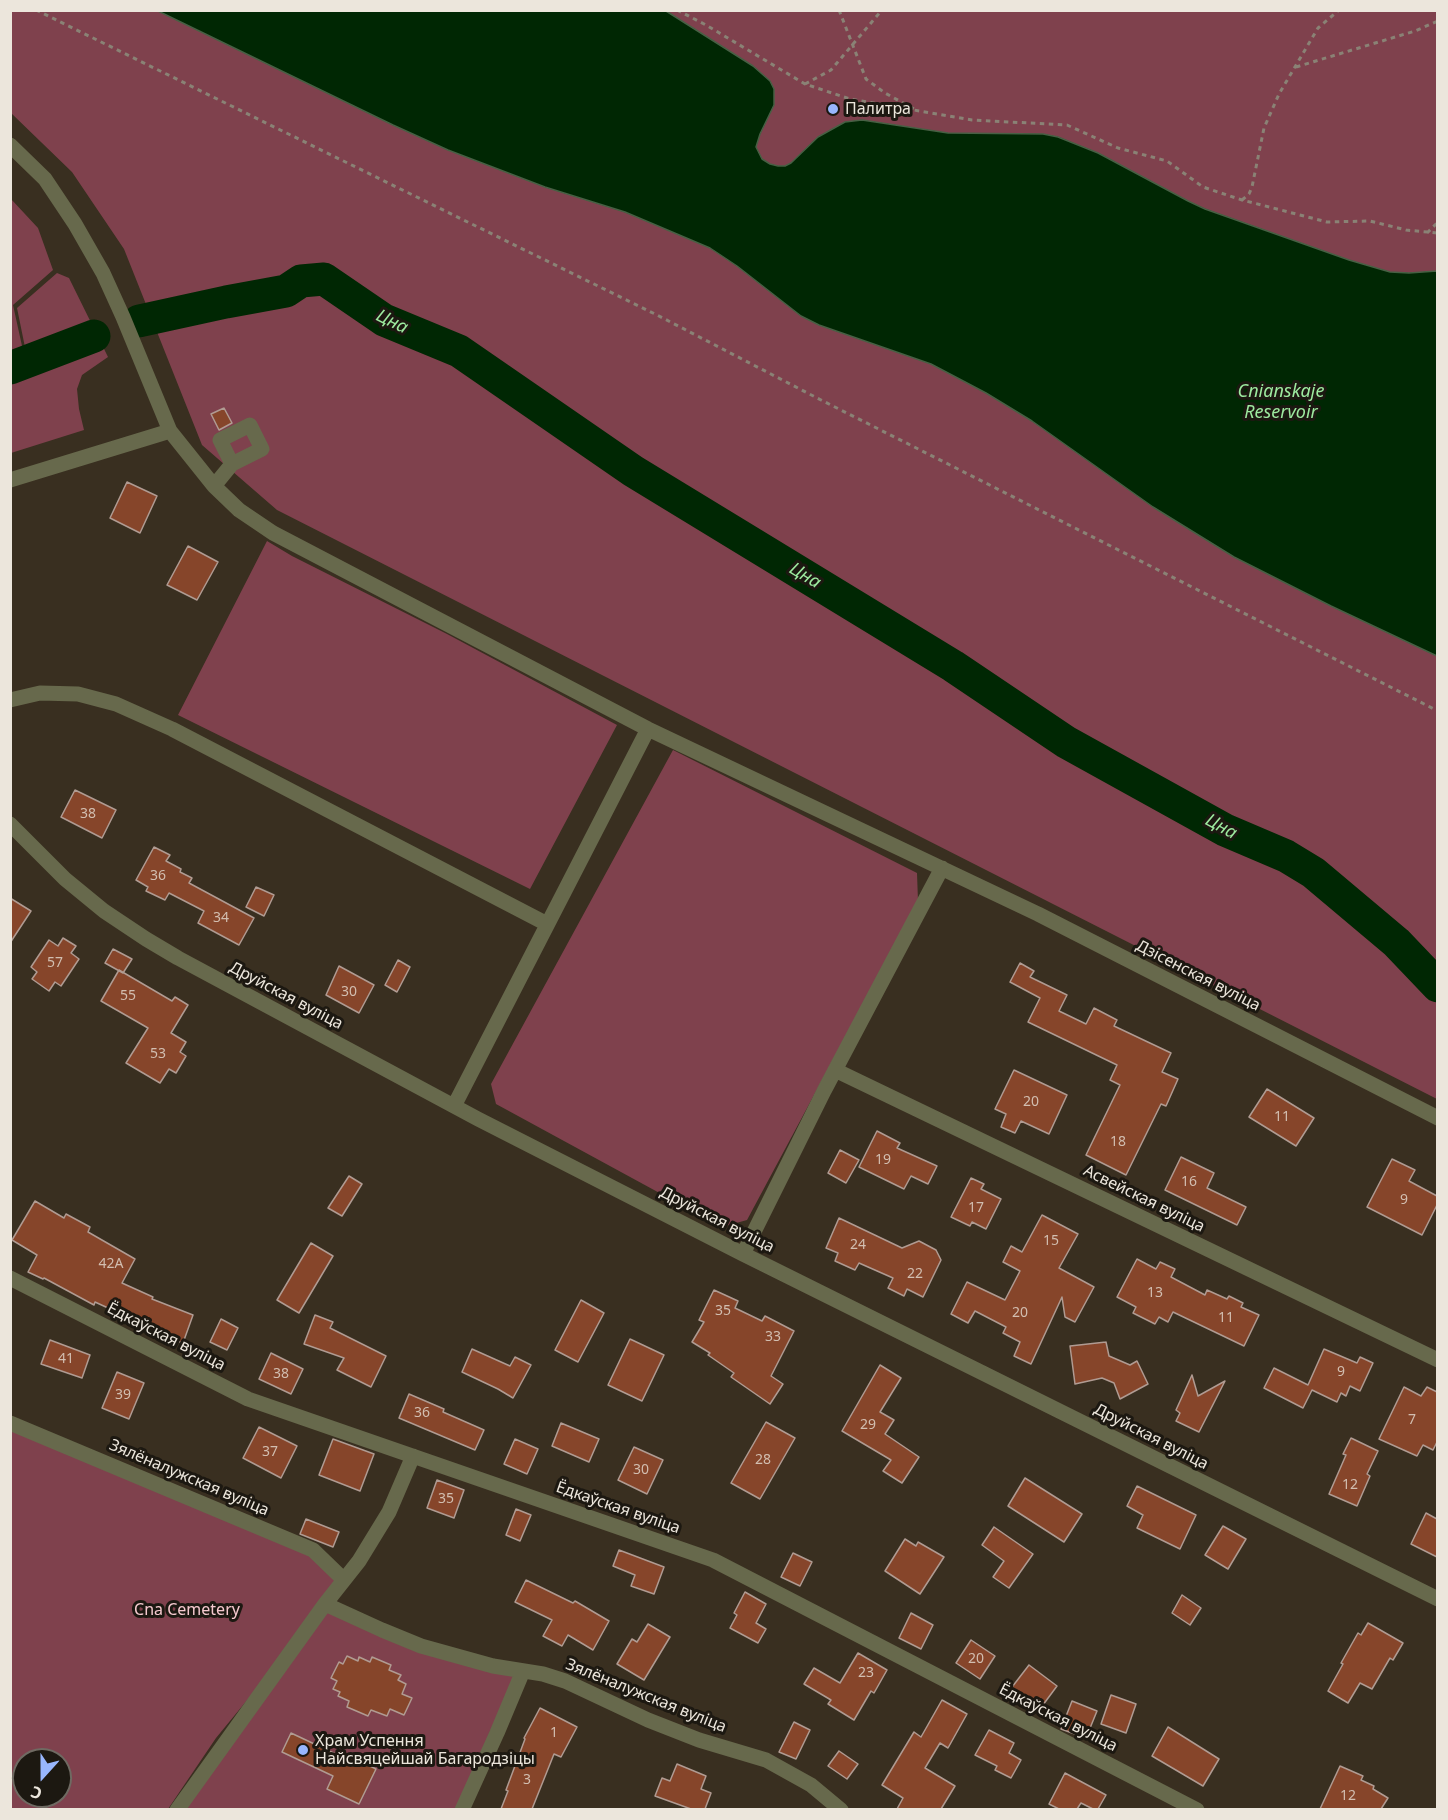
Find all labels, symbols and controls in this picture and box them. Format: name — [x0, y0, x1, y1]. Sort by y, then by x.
place label: Палитра — [845, 99, 911, 119]
marker: Палитра — [826, 102, 840, 116]
water label: Цна — [373, 305, 411, 339]
water label: Cnianskaje Reservoir — [1238, 381, 1324, 424]
water label: Цна — [785, 558, 825, 594]
house number: 38 — [80, 806, 96, 822]
water label: Цна — [1202, 810, 1240, 844]
house number: 36 — [150, 868, 166, 884]
house number: 34 — [213, 910, 229, 926]
street label: Дзісенская вуліца — [1133, 936, 1263, 1016]
house number: 57 — [47, 955, 63, 971]
street label: Друйская вуліца — [226, 958, 346, 1034]
house number: 30 — [341, 984, 357, 1000]
house number: 55 — [120, 988, 136, 1004]
house number: 53 — [150, 1046, 166, 1062]
house number: 20 — [1023, 1094, 1039, 1110]
house number: 11 — [1274, 1109, 1290, 1125]
house number: 18 — [1110, 1134, 1126, 1150]
house number: 19 — [875, 1152, 891, 1168]
street label: Асвейская вуліца — [1080, 1161, 1208, 1237]
house number: 16 — [1181, 1174, 1197, 1190]
street label: Друйская вуліца — [657, 1183, 777, 1257]
house number: 9 — [1400, 1192, 1408, 1208]
house number: 17 — [968, 1200, 984, 1216]
house number: 15 — [1043, 1233, 1059, 1249]
house number: 24 — [850, 1237, 866, 1253]
house number: 42А — [99, 1256, 123, 1272]
house number: 22 — [907, 1266, 923, 1282]
house number: 13 — [1147, 1285, 1163, 1301]
street label: Ёдкаўская вуліца — [104, 1299, 228, 1375]
house number: 35 — [715, 1303, 731, 1319]
house number: 20 — [1012, 1305, 1028, 1321]
house number: 11 — [1218, 1310, 1234, 1326]
house number: 33 — [765, 1329, 781, 1345]
house number: 41 — [58, 1351, 74, 1367]
house number: 9 — [1337, 1364, 1345, 1380]
house number: 38 — [273, 1366, 289, 1382]
house number: 39 — [115, 1387, 131, 1403]
street label: Друйская вуліца — [1091, 1400, 1211, 1474]
house number: 36 — [414, 1405, 430, 1421]
house number: 7 — [1408, 1412, 1416, 1428]
house number: 29 — [860, 1417, 876, 1433]
street label: Зялёналужская вуліца — [106, 1436, 272, 1520]
house number: 37 — [262, 1444, 278, 1460]
house number: 28 — [755, 1452, 771, 1468]
house number: 30 — [633, 1462, 649, 1478]
house number: 12 — [1342, 1477, 1358, 1493]
street label: Ёдкаўская вуліца — [553, 1478, 683, 1538]
house number: 35 — [438, 1491, 454, 1507]
park label: Cna Cemetery — [134, 1600, 240, 1620]
house number: 20 — [968, 1651, 984, 1667]
street label: Зялёналужская вуліца — [563, 1655, 729, 1737]
house number: 23 — [858, 1665, 874, 1681]
street label: Ёдкаўская вуліца — [996, 1680, 1120, 1756]
house number: 1 — [550, 1725, 558, 1741]
place label: Храм Успення Найсвяцейшай Багародзіцы — [315, 1731, 535, 1769]
marker: Храм Успення Найсвяцейшай Багародзіцы — [296, 1743, 310, 1757]
north arrow — [12, 1748, 72, 1808]
house number: 3 — [523, 1772, 531, 1788]
text: С — [28, 1781, 45, 1805]
house number: 12 — [1340, 1788, 1356, 1804]

